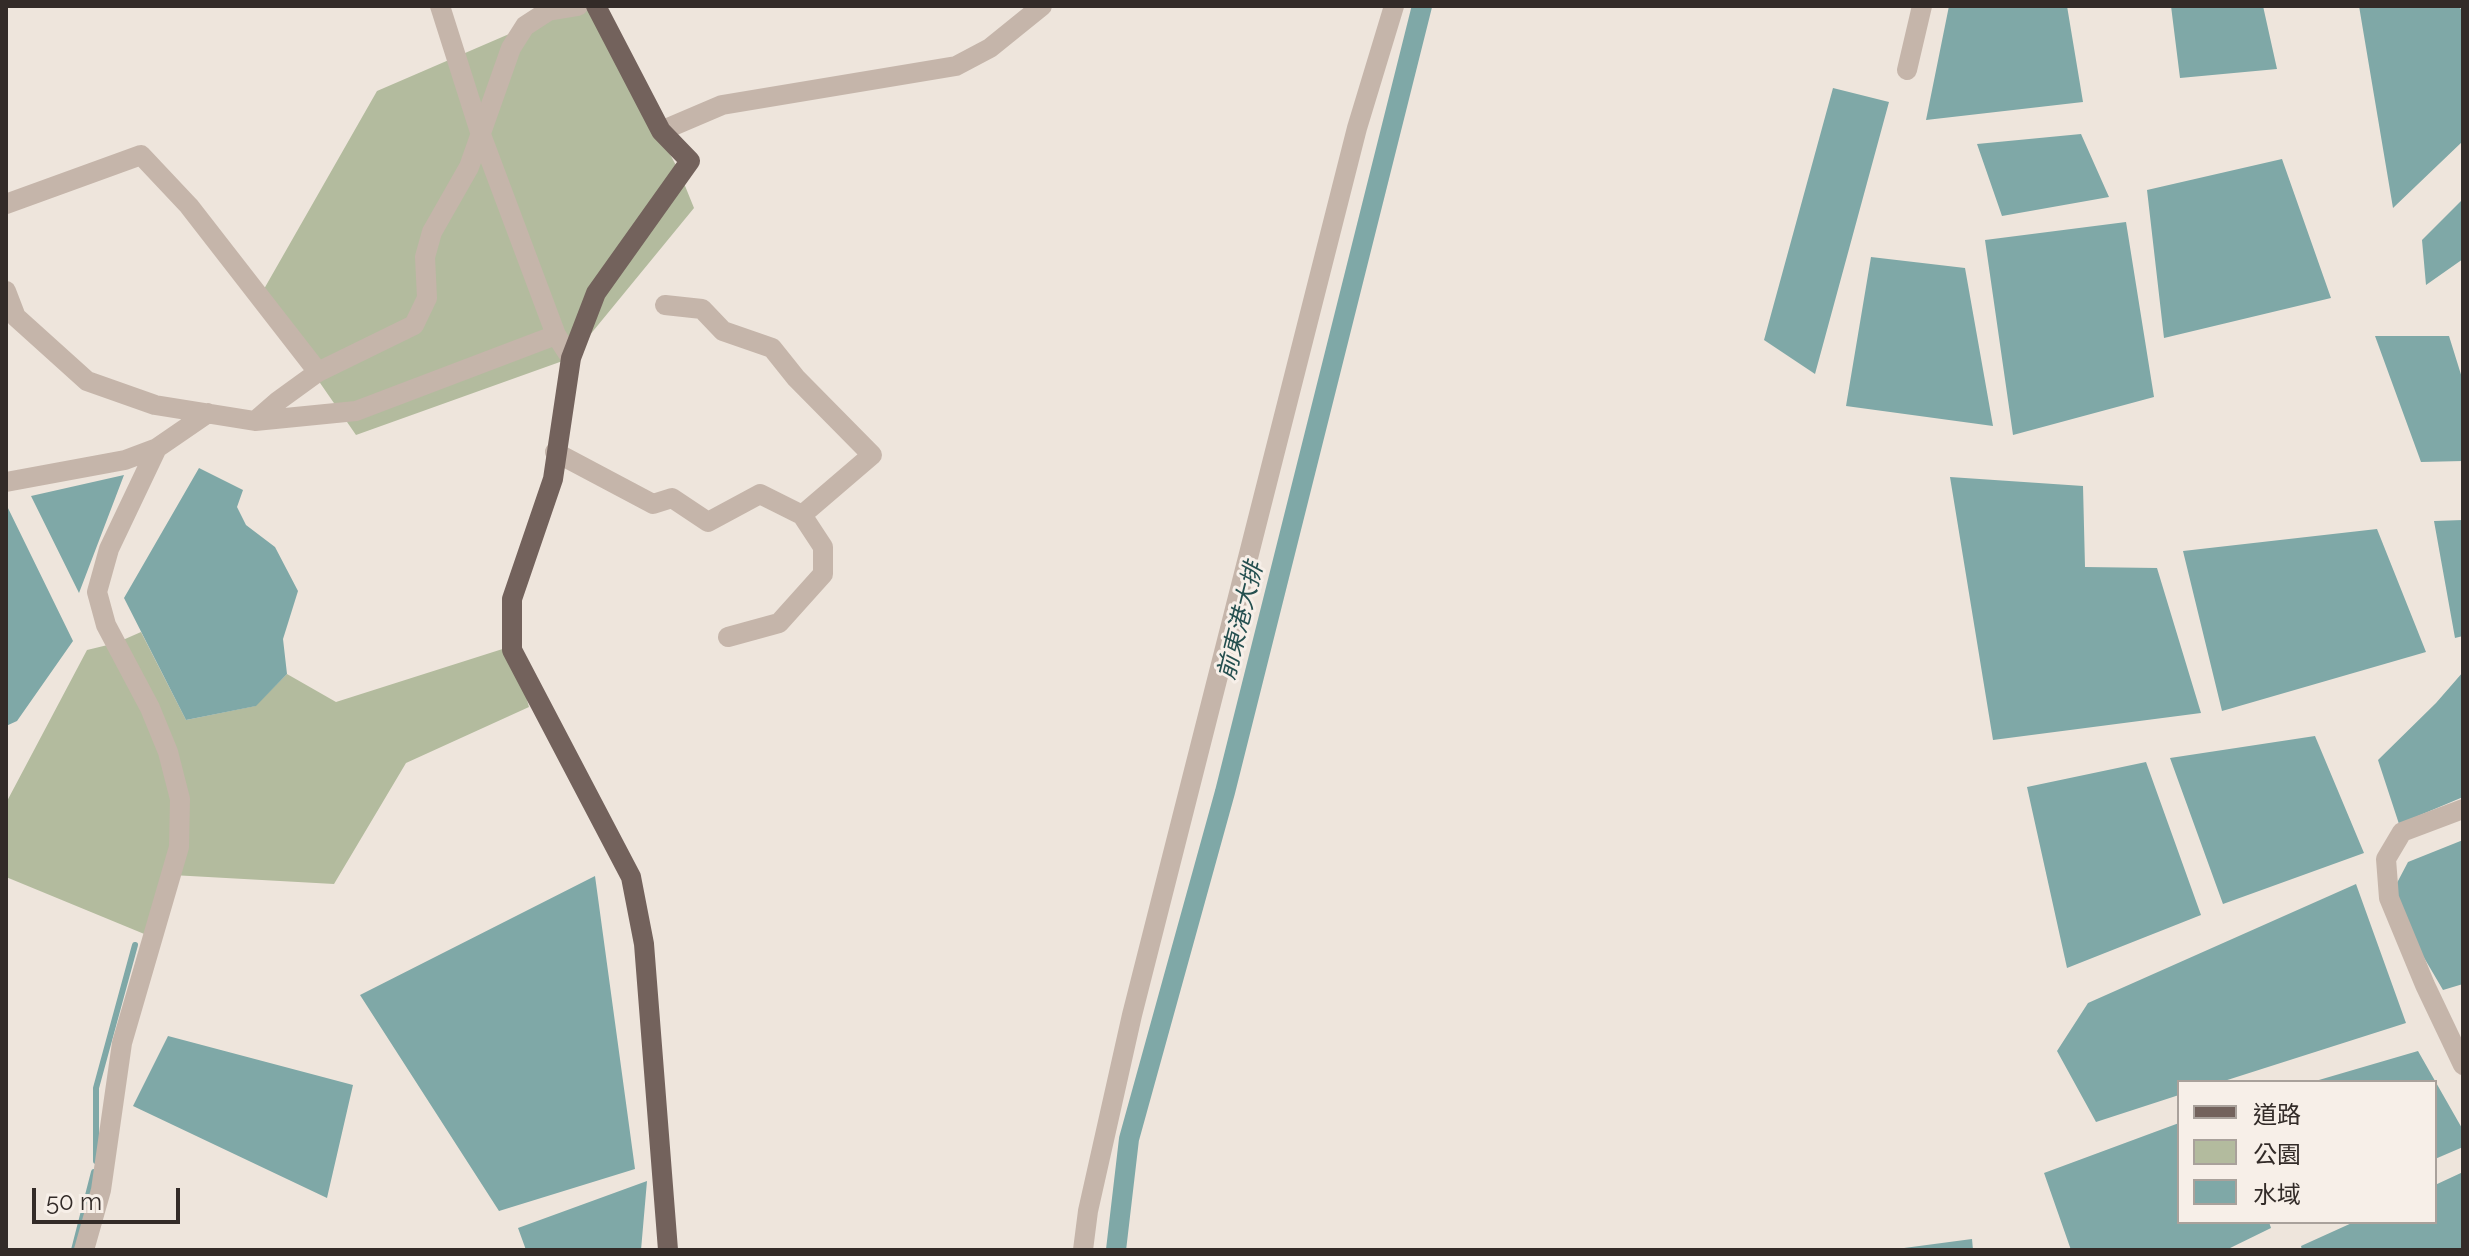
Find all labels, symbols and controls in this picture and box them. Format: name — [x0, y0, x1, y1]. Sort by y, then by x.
water label: 前東港大排 — [1213, 559, 1269, 683]
legend — [2177, 1080, 2437, 1224]
text: 道路 — [2253, 1100, 2301, 1129]
text: 公園 — [2253, 1140, 2301, 1169]
scale bar — [36, 1172, 184, 1222]
text: 水域 — [2253, 1180, 2301, 1209]
text: 50 m — [46, 1187, 102, 1216]

